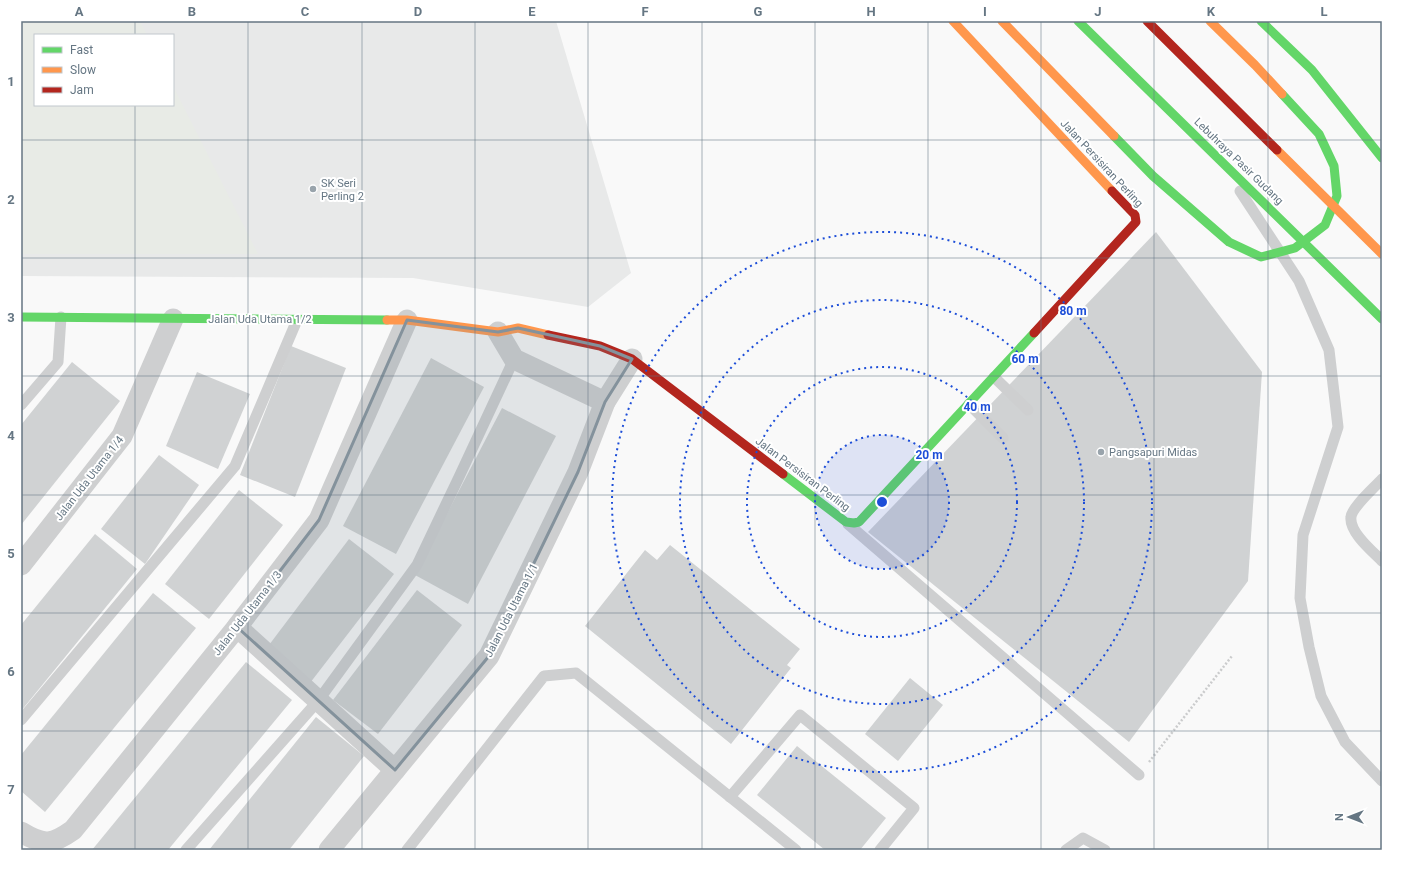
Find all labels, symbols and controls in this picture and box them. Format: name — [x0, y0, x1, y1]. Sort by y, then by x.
text: A — [75, 4, 84, 19]
text: B — [188, 4, 196, 19]
text: C — [301, 4, 310, 19]
text: D — [414, 4, 422, 19]
text: E — [528, 4, 536, 19]
text: F — [641, 4, 649, 19]
text: G — [754, 4, 763, 19]
text: H — [866, 4, 876, 19]
text: I — [983, 4, 987, 19]
text: J — [1094, 4, 1102, 19]
text: K — [1207, 4, 1216, 19]
text: L — [1320, 4, 1328, 19]
legend — [34, 34, 174, 106]
text: Fast — [70, 43, 93, 57]
text: Slow — [70, 63, 96, 77]
text: 1 — [7, 74, 15, 89]
text: Jam — [70, 83, 94, 97]
street label: Lebuhraya Pasir Gudang — [1191, 115, 1286, 207]
street label: Jalan Persisiran Perling — [1058, 117, 1146, 210]
place label: SK Seri Perling 2 — [321, 177, 364, 203]
marker: SK Seri Perling 2 — [308, 184, 318, 194]
text: 2 — [7, 192, 15, 207]
text: 80 m — [1059, 304, 1087, 318]
text: 3 — [7, 310, 15, 325]
street label: Jalan Uda Utama 1/2 — [208, 313, 312, 326]
text: 60 m — [1011, 352, 1039, 366]
text: 40 m — [963, 400, 991, 414]
text: 4 — [7, 428, 15, 443]
street label: Jalan Uda Utama 1/4 — [52, 434, 126, 523]
street label: Jalan Persisiran Perling — [753, 435, 853, 514]
place label: Pangsapuri Midas — [1109, 446, 1198, 459]
marker: Pangsapuri Midas — [1096, 447, 1106, 457]
text: 20 m — [915, 448, 943, 462]
centre of rings — [875, 495, 889, 509]
text: 5 — [7, 546, 15, 561]
street label: Jalan Uda Utama 1/1 — [482, 561, 541, 659]
street label: Jalan Uda Utama 1/3 — [210, 569, 284, 658]
text: 6 — [7, 664, 15, 679]
text: 7 — [7, 782, 15, 797]
north arrow — [1329, 797, 1369, 837]
text: N — [1333, 813, 1346, 821]

